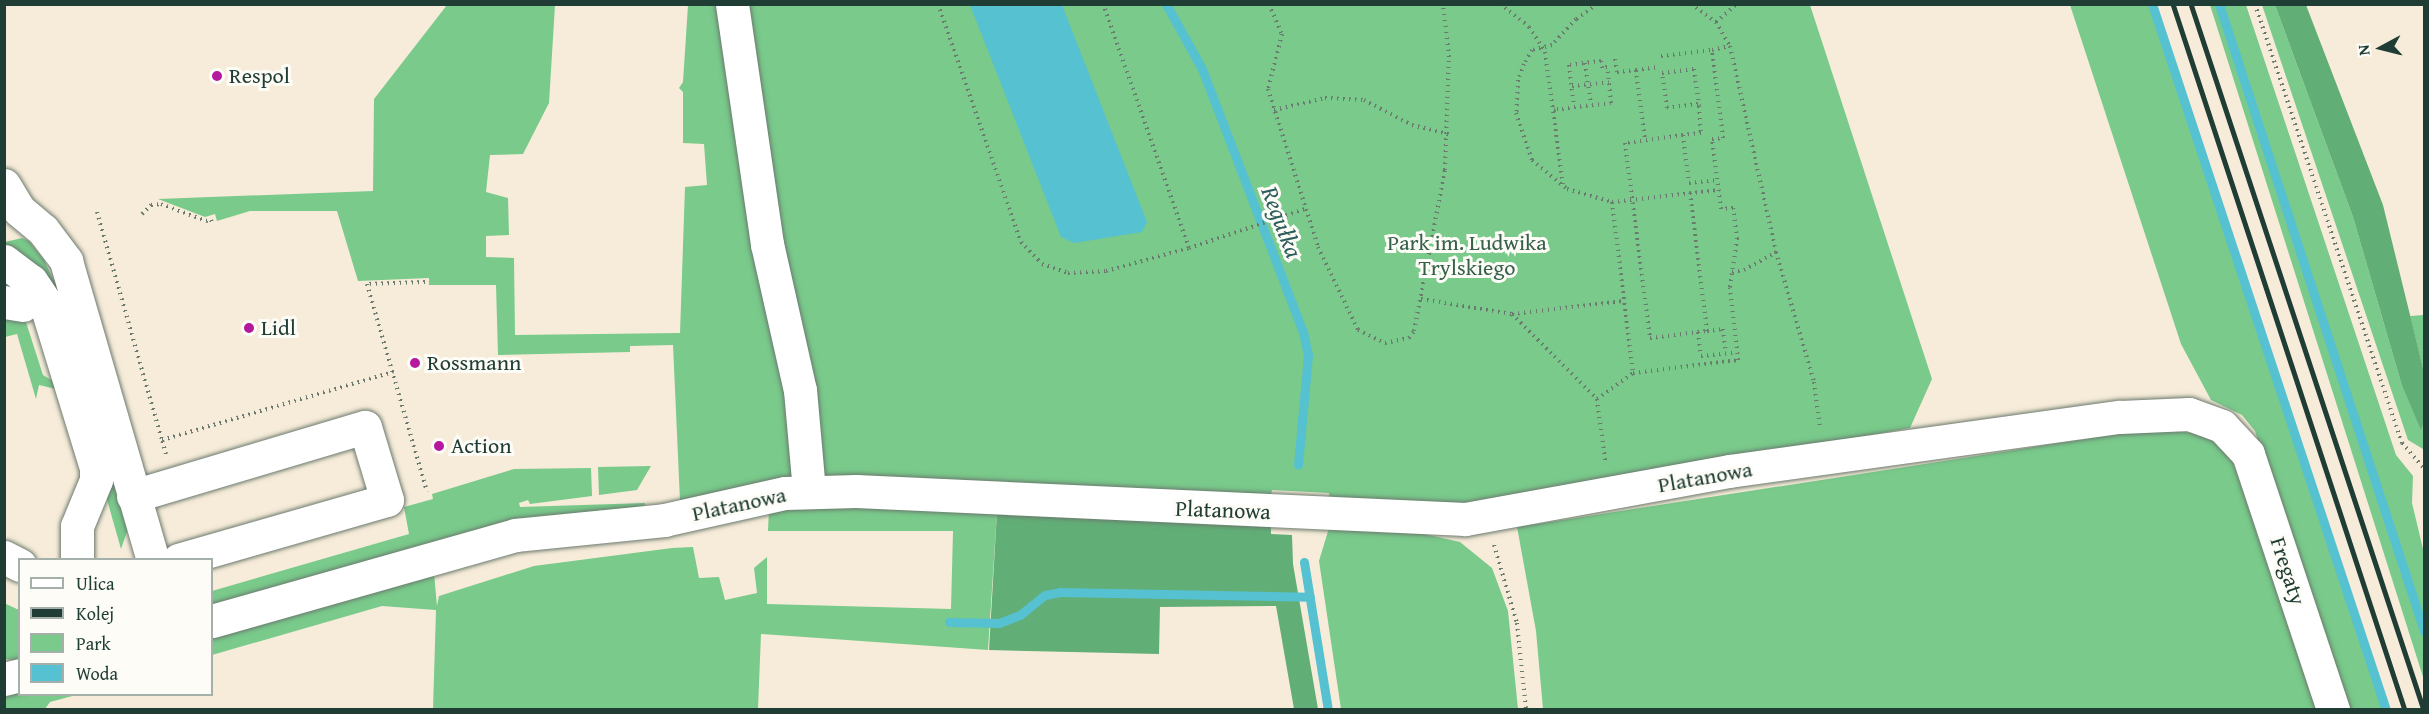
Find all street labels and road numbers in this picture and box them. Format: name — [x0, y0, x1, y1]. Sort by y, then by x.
street label: Platanowa — [1656, 456, 1754, 498]
street label: Platanowa — [690, 481, 788, 527]
street label: Platanowa — [1175, 495, 1271, 525]
street label: Fregaty — [2265, 534, 2311, 608]

